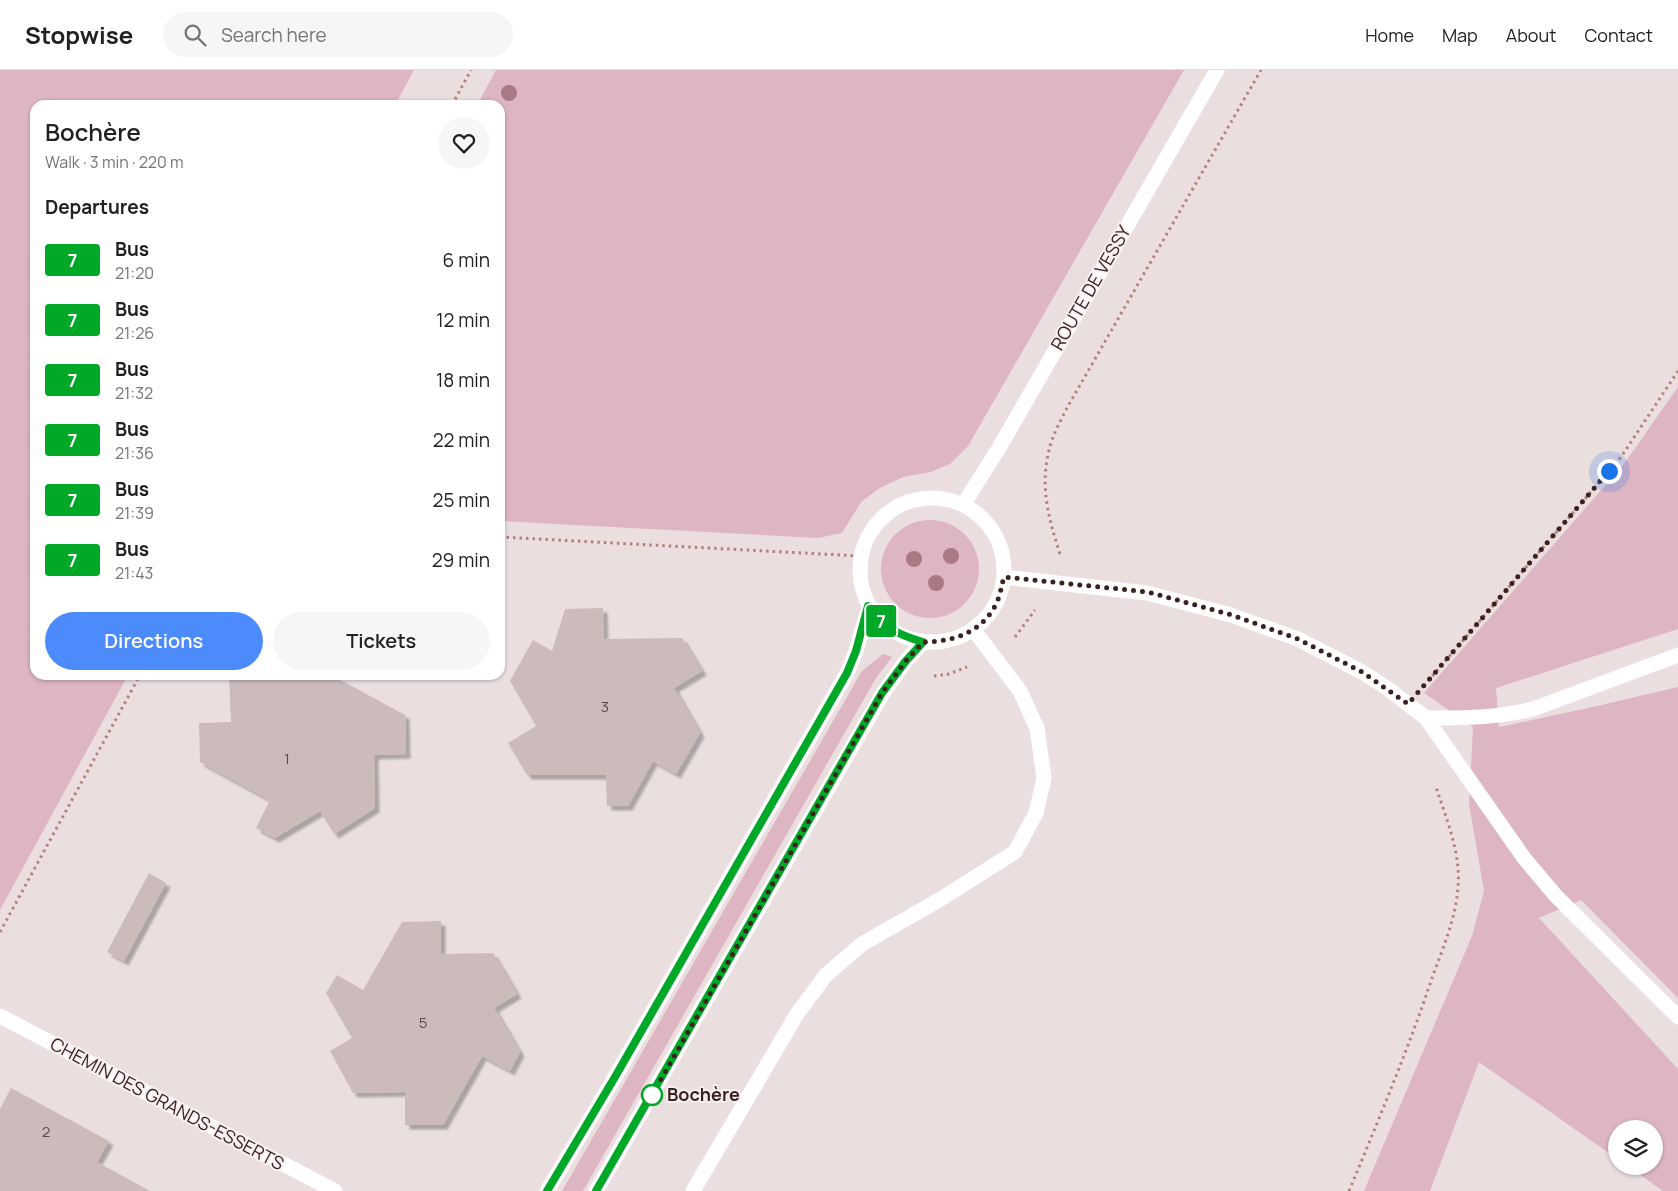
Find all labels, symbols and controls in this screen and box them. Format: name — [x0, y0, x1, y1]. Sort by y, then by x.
search box — [163, 12, 513, 57]
text: Stopwise — [25, 18, 133, 51]
icon: search — [181, 21, 209, 49]
text: Search here — [221, 22, 327, 48]
text: Home — [1365, 23, 1414, 47]
text: Map — [1442, 23, 1478, 47]
text: About — [1506, 23, 1556, 47]
text: Contact — [1584, 23, 1653, 47]
text: Bochère — [45, 115, 141, 148]
button: heart — [438, 117, 490, 169]
text: Walk · 3 min · 220 m — [45, 151, 183, 173]
text: Departures — [45, 194, 149, 220]
street label: ROUTE DE VESSY — [1045, 220, 1136, 354]
text: Bus — [115, 236, 149, 262]
text: 6 min — [443, 247, 490, 273]
text: 7 — [68, 248, 77, 272]
text: 21:20 — [115, 262, 154, 284]
text: Bus — [115, 296, 149, 322]
text: 12 min — [436, 307, 490, 333]
text: 7 — [68, 308, 77, 332]
text: 21:26 — [115, 322, 154, 344]
text: Bus — [115, 356, 149, 382]
text: 18 min — [436, 367, 490, 393]
text: 7 — [68, 368, 77, 392]
text: 21:32 — [115, 382, 153, 404]
text: Bus — [115, 416, 149, 442]
text: 22 min — [433, 427, 490, 453]
text: 7 — [68, 428, 77, 452]
text: 21:36 — [115, 442, 154, 464]
your location — [1597, 459, 1622, 484]
text: Bus — [115, 476, 149, 502]
text: 25 min — [433, 487, 490, 513]
text: 7 — [68, 488, 77, 512]
text: 21:39 — [115, 502, 154, 524]
text: Bus — [115, 536, 149, 562]
text: 29 min — [432, 547, 490, 573]
text: 7 — [68, 548, 77, 572]
text: 21:43 — [115, 562, 153, 584]
line badge: 7 — [865, 605, 897, 637]
text: 7 — [876, 609, 886, 633]
button: Directions — [45, 612, 263, 670]
button: Tickets — [273, 612, 490, 670]
house number: 3 — [601, 696, 609, 717]
house number: 1 — [284, 748, 290, 769]
house number: 5 — [419, 1012, 427, 1033]
street label: CHEMIN DES GRANDS-ESSERTS — [46, 1031, 289, 1175]
place label: Bochère — [667, 1082, 740, 1106]
marker: Bochère — [641, 1084, 663, 1106]
map controls — [1608, 1120, 1663, 1175]
button: layers — [1608, 1120, 1663, 1175]
house number: 2 — [42, 1121, 50, 1142]

